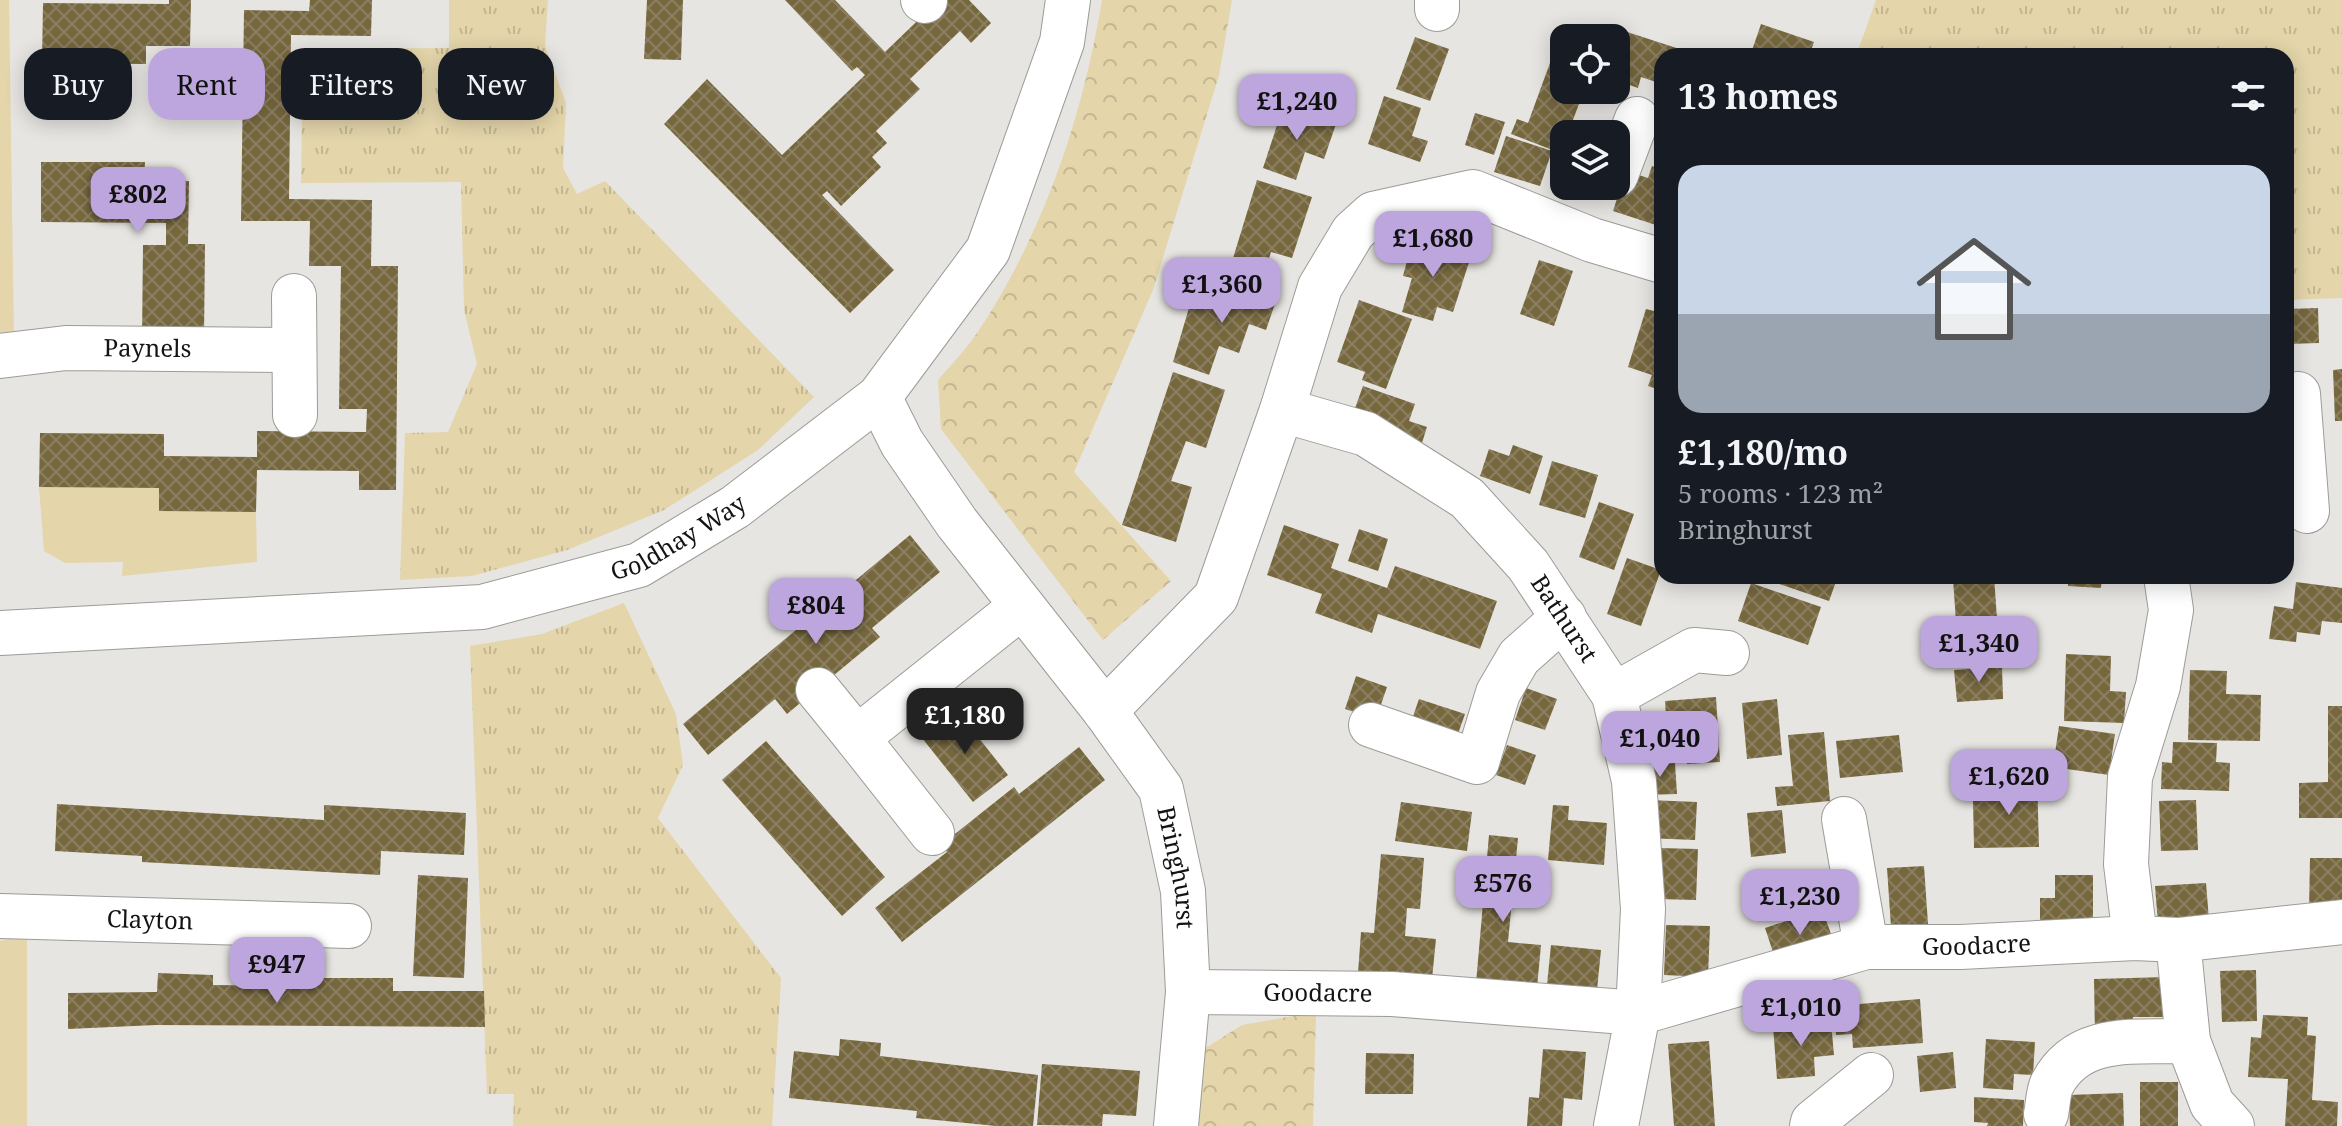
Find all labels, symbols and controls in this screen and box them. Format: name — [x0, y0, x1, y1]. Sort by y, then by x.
map controls — [1550, 24, 1630, 200]
button: locate — [1550, 24, 1630, 104]
chip: Buy — [24, 48, 132, 120]
chip: Rent — [148, 48, 265, 120]
chip: Filters — [281, 48, 422, 120]
chip: New — [438, 48, 554, 120]
text: 13 homes — [1678, 73, 1838, 119]
pin: £1,240 — [1232, 74, 1362, 142]
icon: filters — [2226, 74, 2270, 118]
text: £1,240 — [1257, 82, 1337, 118]
button: layers — [1550, 120, 1630, 200]
pin: £802 — [91, 167, 185, 235]
text: £802 — [109, 175, 167, 211]
pin: £1,680 — [1368, 211, 1498, 279]
icon: home — [1902, 217, 2046, 361]
text: £1,680 — [1393, 219, 1473, 255]
pin: £1,360 — [1157, 257, 1287, 325]
text: £1,360 — [1182, 265, 1262, 301]
street label: Paynels — [104, 330, 192, 364]
text: £1,180/mo — [1678, 429, 1848, 475]
text: 5 rooms · 123 m² — [1678, 475, 1883, 511]
street label: Goldhay Way — [606, 486, 753, 587]
text: Bringhurst — [1678, 511, 1812, 547]
street label: Bathurst — [1524, 568, 1606, 668]
pin: £804 — [769, 578, 863, 646]
text: £804 — [787, 586, 845, 622]
pin: £1,340 — [1914, 616, 2044, 684]
text: £1,340 — [1939, 624, 2019, 660]
pin: £1,180 — [900, 688, 1030, 756]
text: £1,180 — [925, 696, 1005, 732]
pin: £1,040 — [1595, 711, 1725, 779]
text: £1,040 — [1620, 719, 1700, 755]
pin: £1,620 — [1944, 749, 2074, 817]
text: £1,620 — [1969, 757, 2049, 793]
street label: Bringhurst — [1150, 803, 1203, 930]
pin: £576 — [1456, 856, 1550, 924]
text: £576 — [1474, 864, 1532, 900]
pin: £1,230 — [1735, 869, 1865, 937]
text: £1,230 — [1760, 877, 1840, 913]
street label: Clayton — [106, 901, 194, 937]
street label: Goodacre — [1922, 925, 2032, 962]
pin: £947 — [230, 937, 324, 1005]
text: £947 — [248, 945, 306, 981]
street label: Goodacre — [1263, 975, 1373, 1009]
pin: £1,010 — [1736, 980, 1866, 1048]
text: £1,010 — [1761, 988, 1841, 1024]

